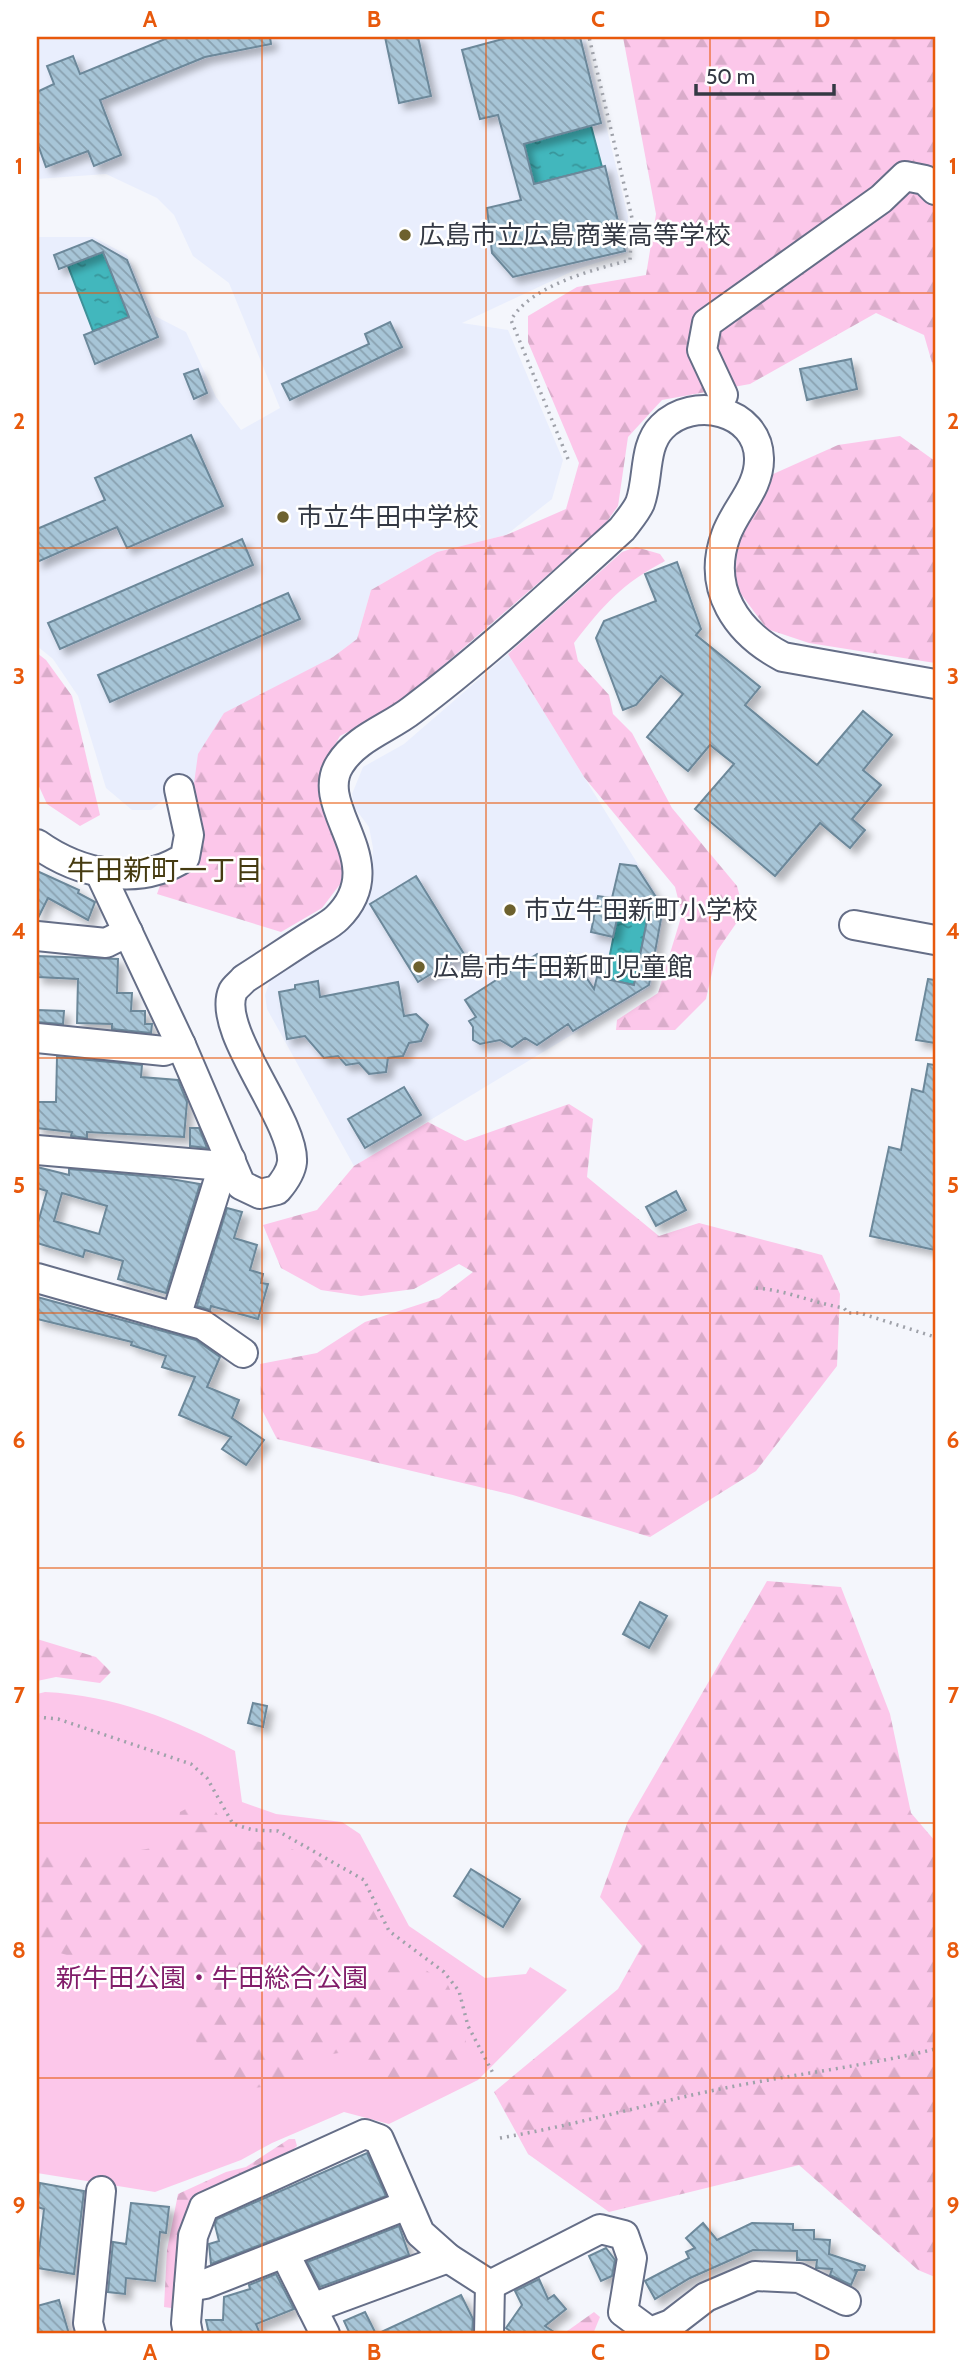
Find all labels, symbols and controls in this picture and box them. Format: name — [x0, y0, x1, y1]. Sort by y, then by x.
text: A — [143, 5, 158, 33]
text: B — [367, 5, 381, 33]
text: C — [591, 5, 605, 33]
text: D — [814, 5, 830, 33]
scale bar — [696, 52, 834, 96]
text: 50 m — [706, 64, 755, 89]
text: 1 — [15, 152, 23, 180]
text: 1 — [949, 152, 957, 180]
place label: 広島市立広島商業高等学校 — [419, 219, 731, 251]
marker: 広島市立広島商業高等学校 — [397, 227, 413, 243]
text: 2 — [13, 407, 25, 435]
text: 2 — [947, 407, 959, 435]
place label: 市立牛田中学校 — [297, 501, 479, 533]
marker: 市立牛田中学校 — [275, 509, 291, 525]
text: 3 — [13, 662, 25, 690]
text: 3 — [947, 662, 959, 690]
district label: 牛田新町一丁目 — [67, 853, 263, 887]
place label: 市立牛田新町小学校 — [524, 894, 758, 926]
marker: 市立牛田新町小学校 — [502, 902, 518, 918]
text: 4 — [12, 917, 26, 945]
text: 4 — [946, 917, 960, 945]
place label: 広島市牛田新町児童館 — [433, 951, 693, 983]
marker: 広島市牛田新町児童館 — [411, 959, 427, 975]
text: 5 — [13, 1171, 25, 1199]
text: 5 — [947, 1171, 959, 1199]
text: 6 — [13, 1426, 25, 1454]
text: 6 — [947, 1426, 959, 1454]
text: 7 — [13, 1681, 25, 1709]
text: 7 — [947, 1681, 959, 1709]
text: 8 — [12, 1936, 26, 1964]
text: 8 — [946, 1936, 960, 1964]
park label: 新牛田公園・牛田総合公園 — [56, 1962, 368, 1994]
text: 9 — [13, 2191, 25, 2219]
text: 9 — [947, 2191, 959, 2219]
text: A — [143, 2338, 158, 2366]
text: B — [367, 2338, 381, 2366]
text: C — [591, 2338, 605, 2366]
text: D — [814, 2338, 830, 2366]

